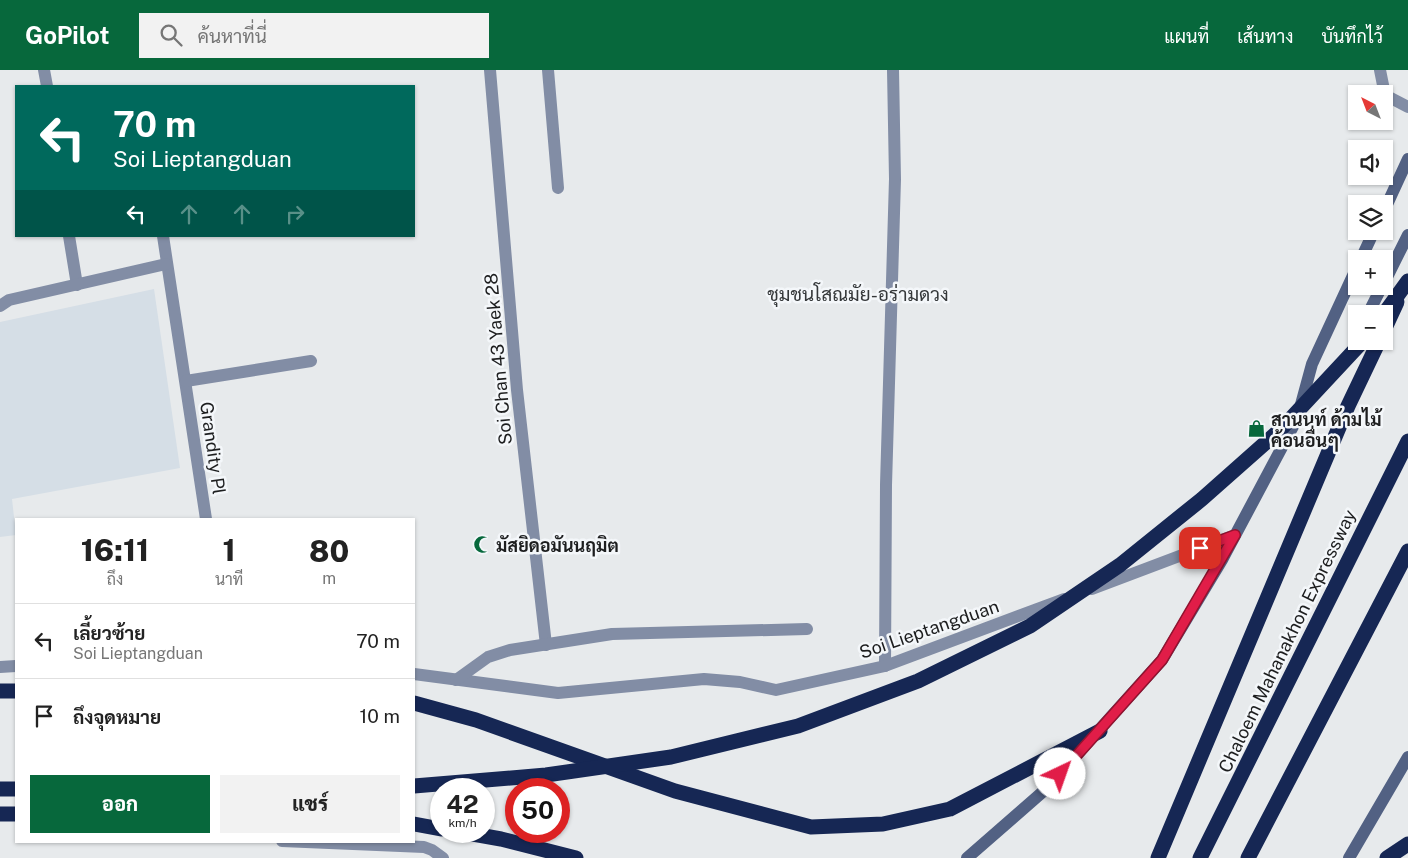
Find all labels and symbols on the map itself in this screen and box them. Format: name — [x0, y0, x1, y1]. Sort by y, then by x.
north arrow — [1348, 85, 1392, 130]
street label: Soi Chan 43 Yaek 28 — [480, 272, 516, 446]
district label: ชุมชนโสณมัย-อร่ามดวง — [767, 282, 949, 307]
street label: Grandity Pl — [196, 400, 230, 496]
place label: สานนท์ ด้ามไม้ ค้อนอื่นๆ — [1271, 407, 1383, 452]
shop icon: สานนท์ ด้ามไม้ ค้อนอื่นๆ — [1247, 419, 1267, 439]
street label: Chaloem Mahanakhon Expressway — [1214, 506, 1360, 776]
pin — [1179, 527, 1221, 569]
place label: มัสยิดอมันนฤมิต — [496, 534, 619, 557]
mosque icon: มัสยิดอมันนฤมิต — [472, 535, 492, 555]
street label: Soi Lieptangduan — [856, 595, 1002, 663]
position arrow — [1033, 747, 1085, 799]
speed limit sign: 50 — [505, 778, 570, 843]

